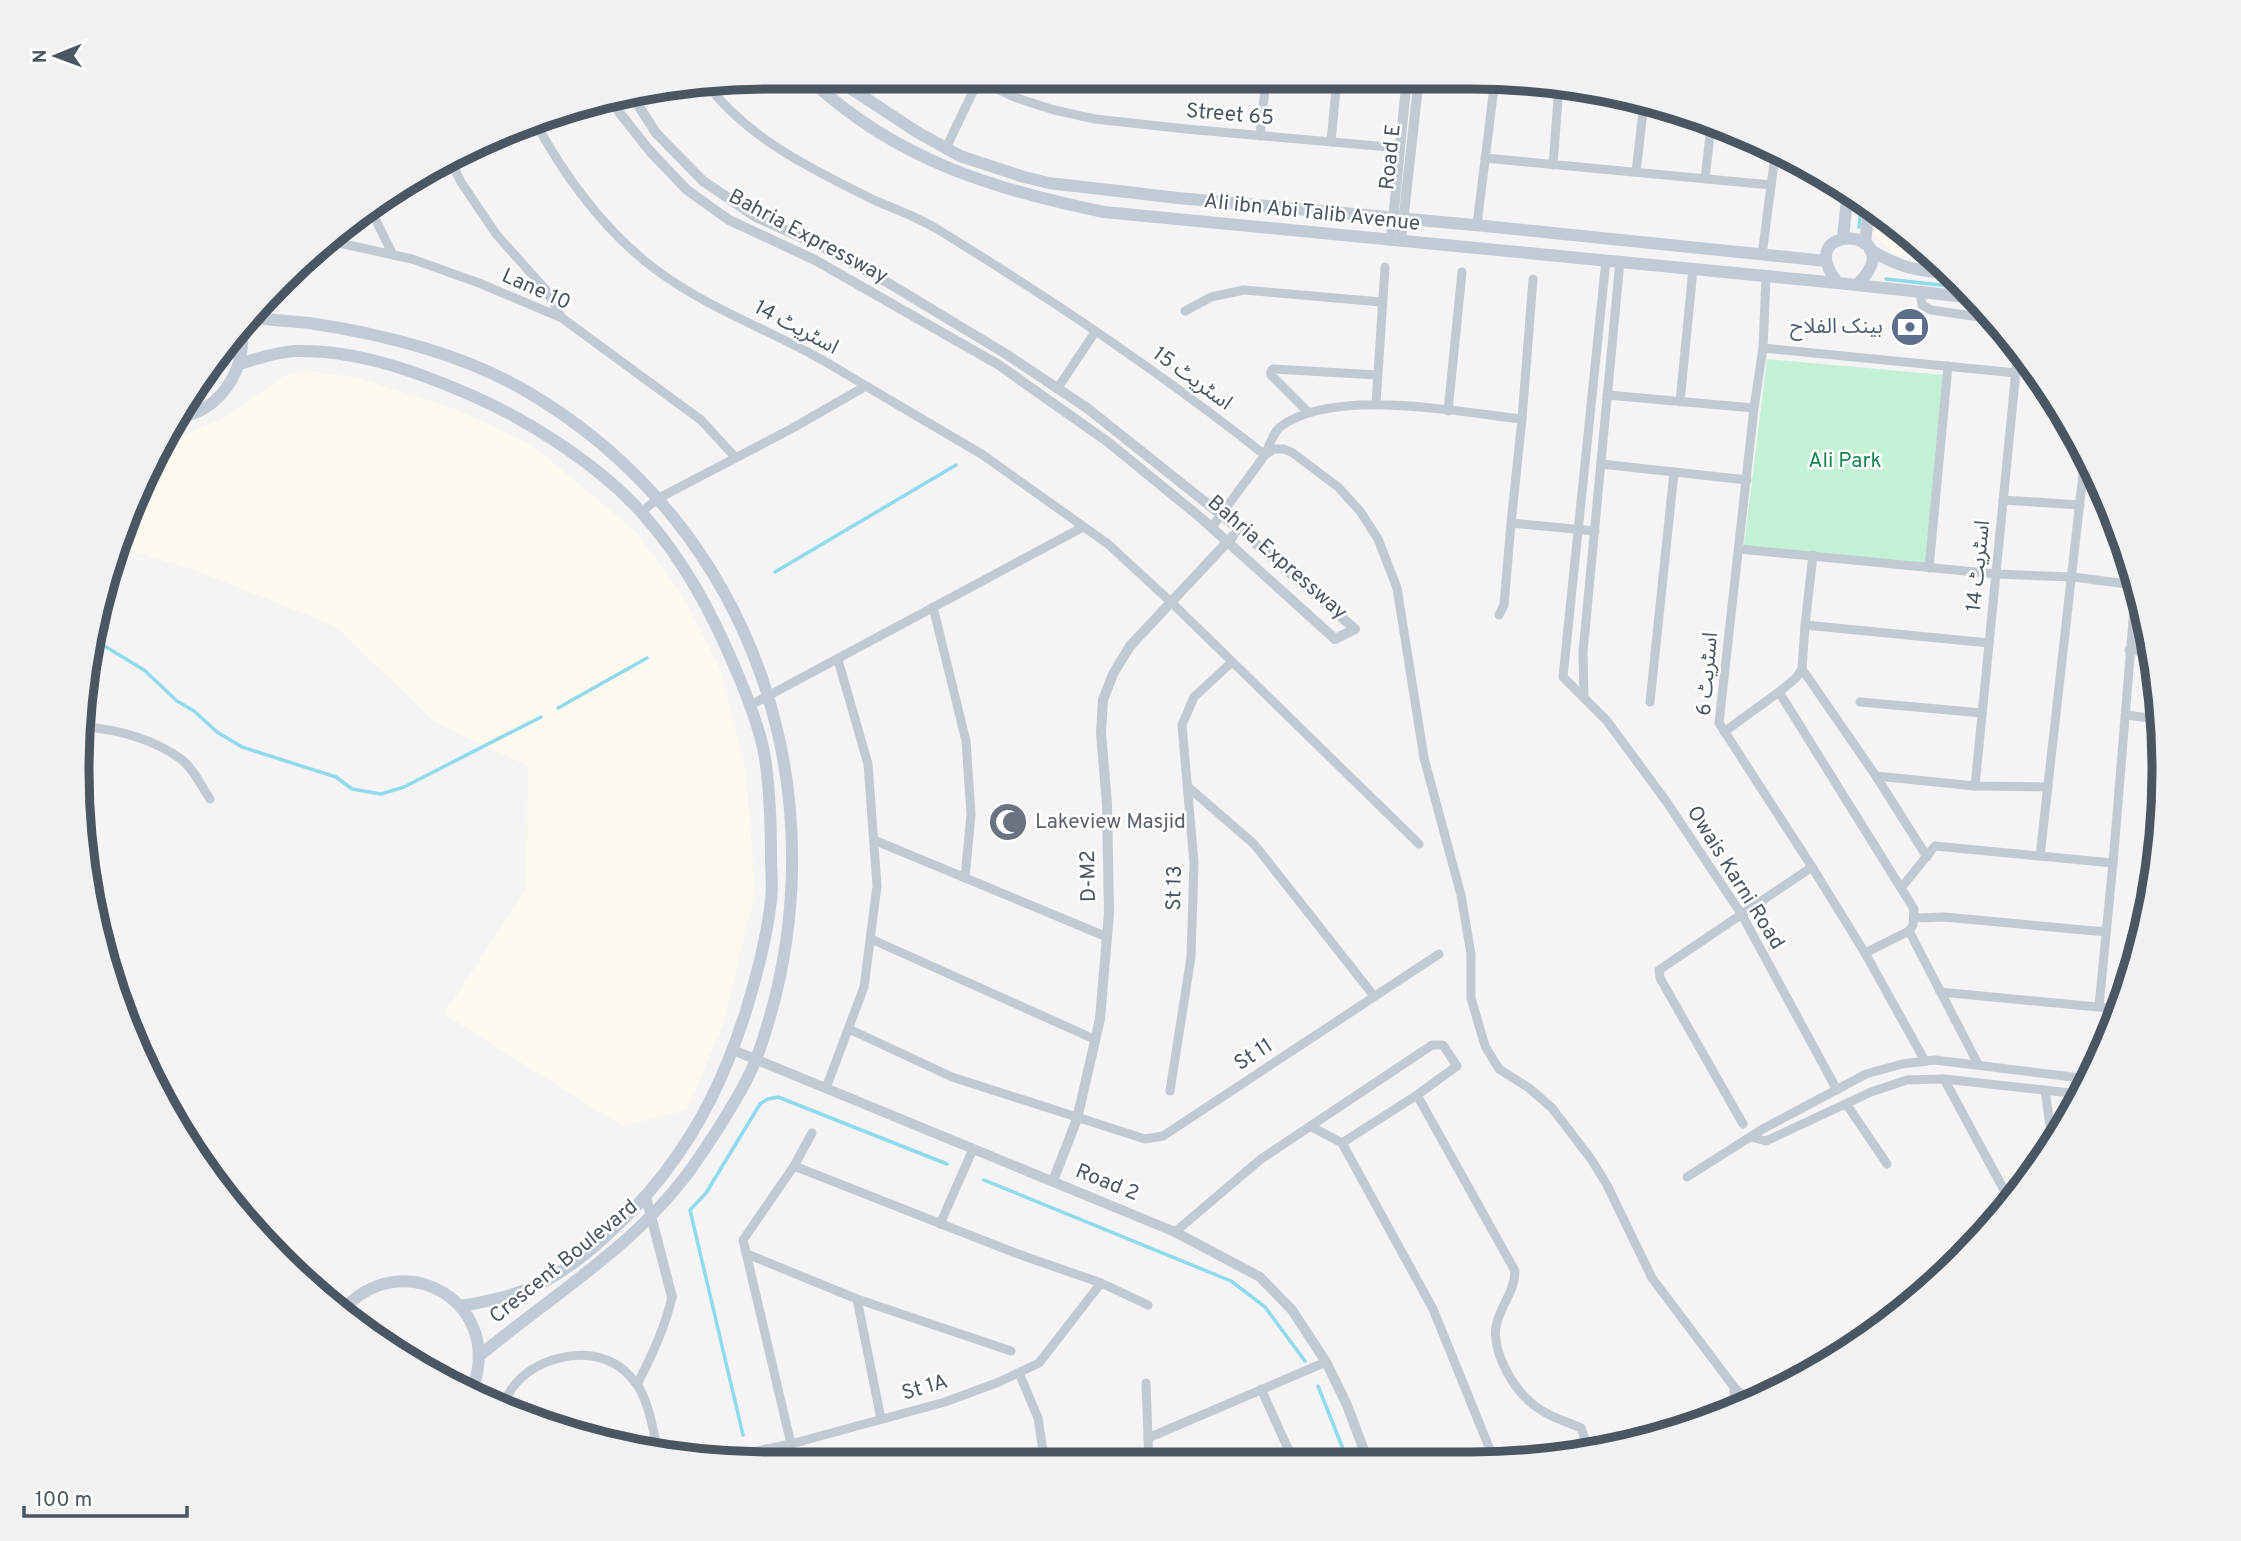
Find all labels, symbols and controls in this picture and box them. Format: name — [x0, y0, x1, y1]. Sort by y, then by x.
north arrow — [21, 21, 91, 91]
text: N — [29, 49, 53, 63]
street label: Street 65 — [1185, 98, 1275, 132]
street label: Road E — [1374, 123, 1408, 191]
street label: Bahria Expressway — [724, 184, 892, 290]
street label: Ali ibn Abi Talib Avenue — [1203, 188, 1421, 238]
street label: Lane 10 — [497, 263, 575, 317]
street label: اسٹریٹ 14 — [749, 295, 843, 361]
bank icon: بینک الفلاح — [1889, 306, 1931, 348]
place label: بینک الفلاح — [1790, 314, 1883, 341]
street label: اسٹریٹ 15 — [1147, 341, 1237, 417]
park label: Ali Park — [1808, 448, 1882, 475]
street label: Bahria Expressway — [1201, 490, 1353, 626]
street label: اسٹریٹ 14 — [1961, 519, 1997, 613]
street label: اسٹریٹ 6 — [1691, 631, 1725, 717]
mosque icon: Lakeview Masjid — [987, 801, 1029, 843]
street label: Owais Karni Road — [1680, 801, 1790, 955]
place label: Lakeview Masjid — [1035, 809, 1186, 836]
street label: D-M2 — [1075, 850, 1103, 902]
street label: St 13 — [1161, 865, 1189, 911]
street label: St 11 — [1229, 1033, 1279, 1077]
street label: Road 2 — [1071, 1158, 1143, 1208]
street label: Crescent Boulevard — [484, 1194, 644, 1330]
street label: St 1A — [899, 1369, 951, 1407]
scale bar — [24, 1474, 187, 1518]
text: 100 m — [35, 1487, 92, 1514]

